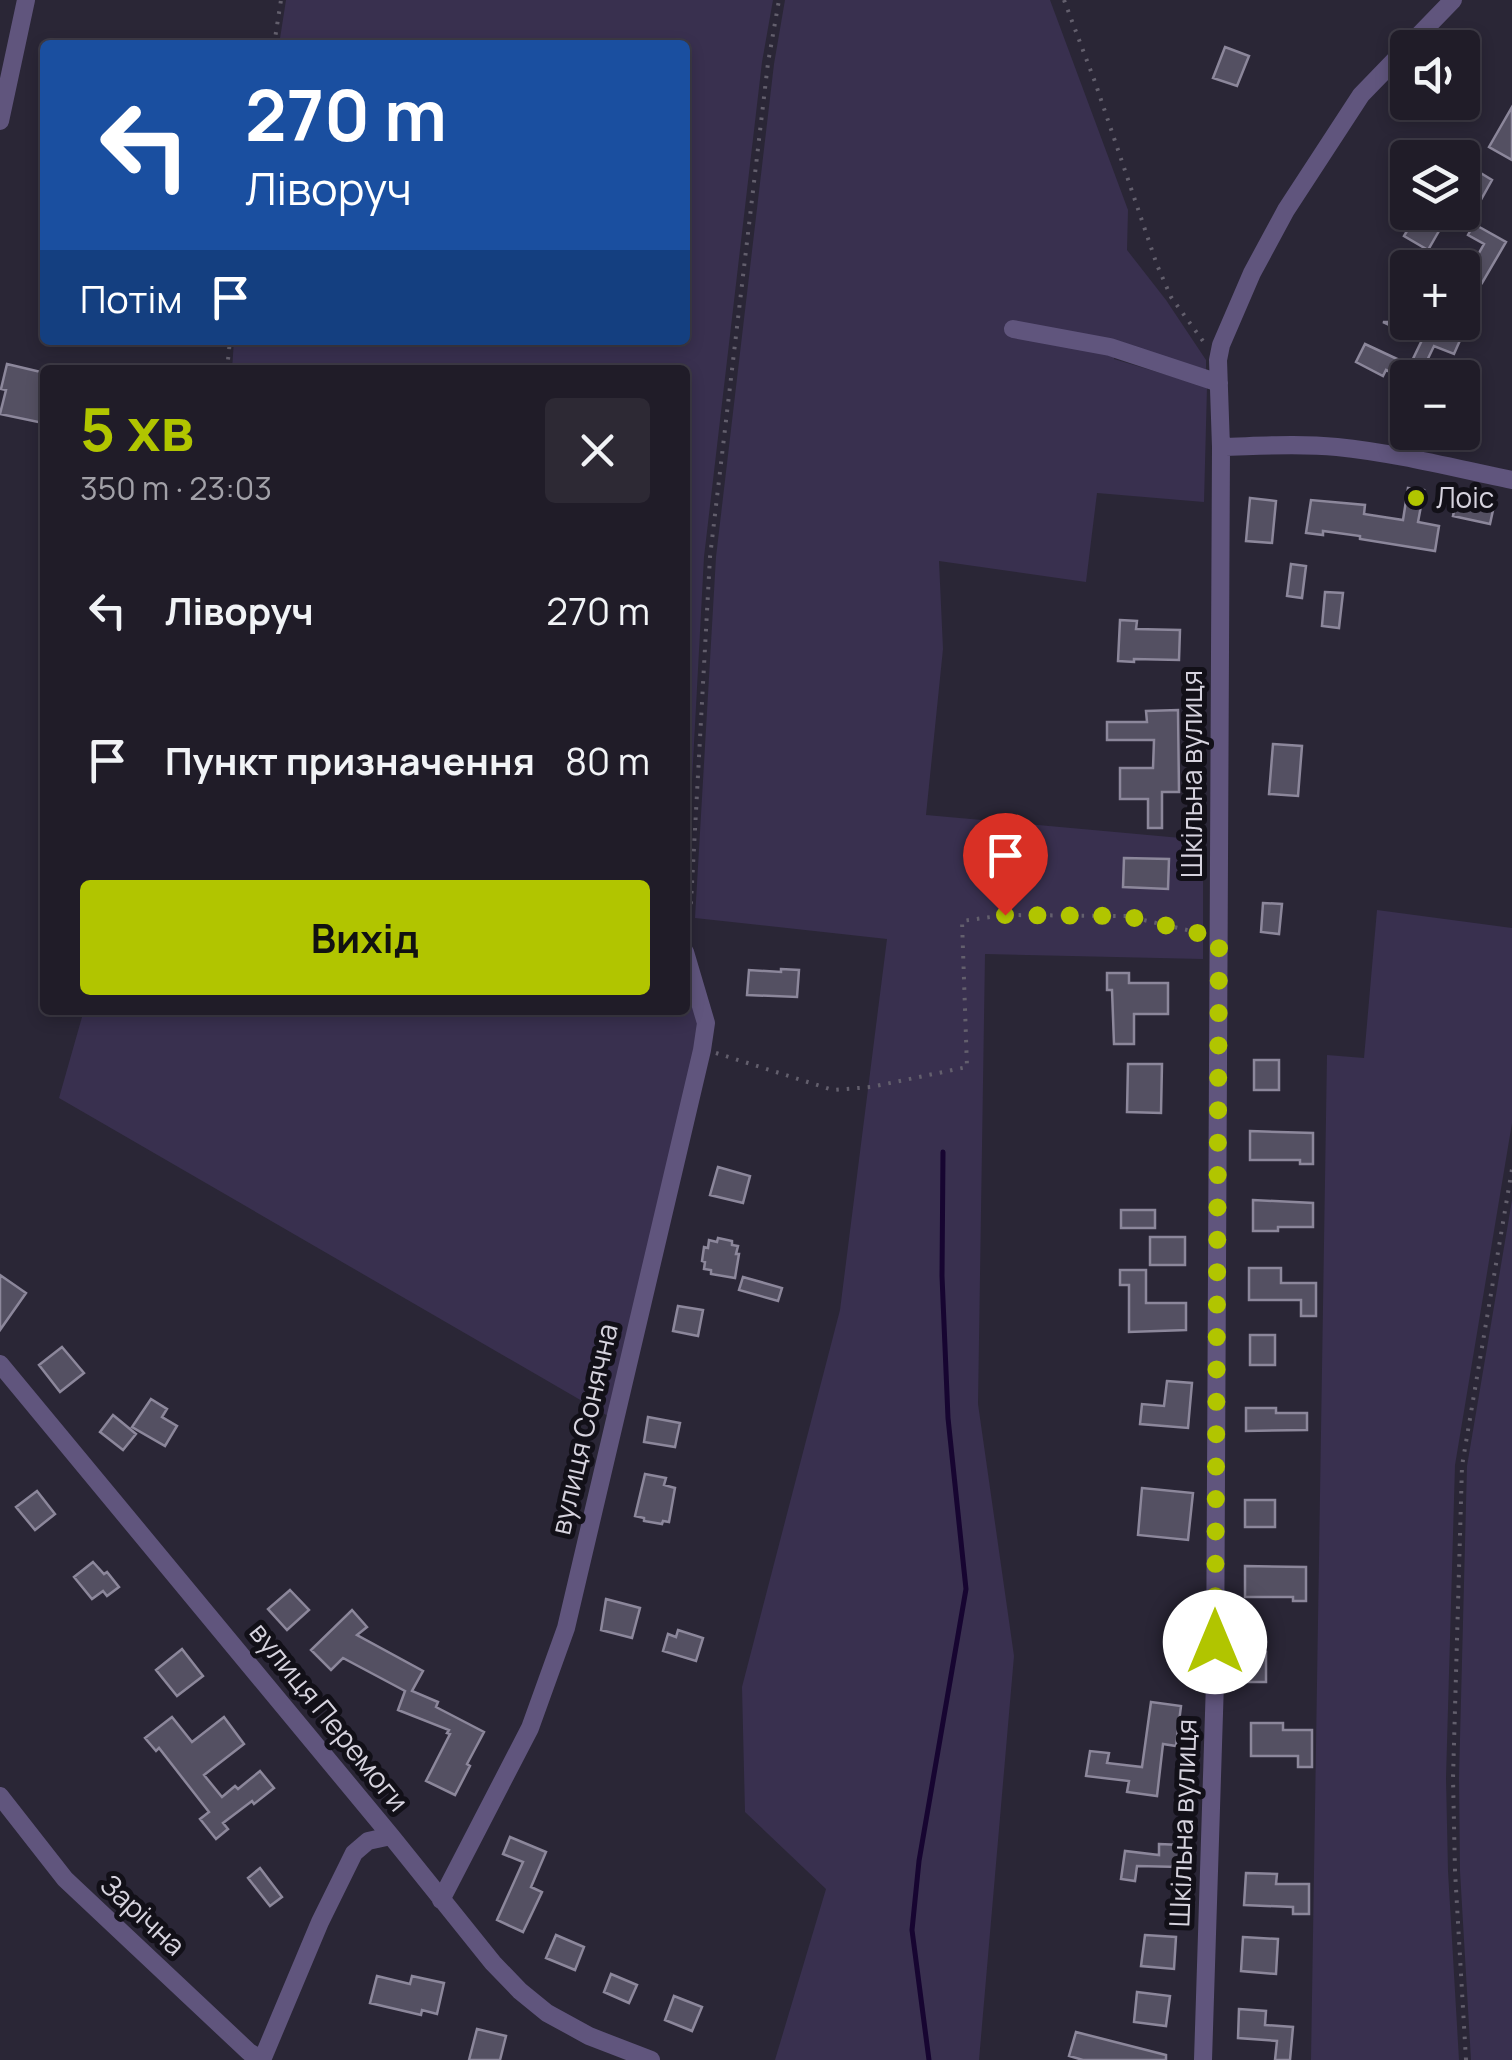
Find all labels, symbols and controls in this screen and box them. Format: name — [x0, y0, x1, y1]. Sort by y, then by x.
map controls — [1390, 30, 1480, 450]
button: sound — [1390, 30, 1480, 120]
text: 270 m — [245, 66, 447, 162]
icon: left — [80, 80, 210, 210]
button: layers — [1390, 140, 1480, 230]
text: Ліворуч — [245, 157, 412, 219]
button: + — [1390, 250, 1480, 340]
icon: arrive — [203, 270, 258, 325]
text: Потім — [80, 272, 183, 324]
button: − — [1390, 360, 1480, 450]
text: 5 хв — [80, 387, 194, 469]
button: close — [545, 398, 650, 503]
text: 350 m · 23:03 — [80, 466, 272, 510]
place label: Лоіс — [1436, 478, 1494, 516]
marker: Лоіс — [1405, 487, 1427, 509]
icon: left — [80, 583, 135, 638]
text: Ліворуч — [165, 584, 314, 636]
text: 270 m — [546, 584, 650, 636]
street label: Шкільна вулиця — [1172, 670, 1210, 878]
icon: arrive — [80, 733, 135, 788]
text: Пункт призначення — [165, 734, 535, 786]
text: 80 m — [565, 734, 650, 786]
pin — [963, 813, 1048, 916]
icon: arrive — [978, 828, 1033, 883]
button: Вихід — [80, 880, 650, 995]
street label: вулиця Сонячна — [540, 1319, 626, 1538]
position arrow — [1163, 1590, 1267, 1694]
street label: вулиця Перемоги — [242, 1614, 418, 1819]
street label: Шкільна вулиця — [1159, 1718, 1205, 1928]
street label: Зарічна — [93, 1865, 194, 1963]

